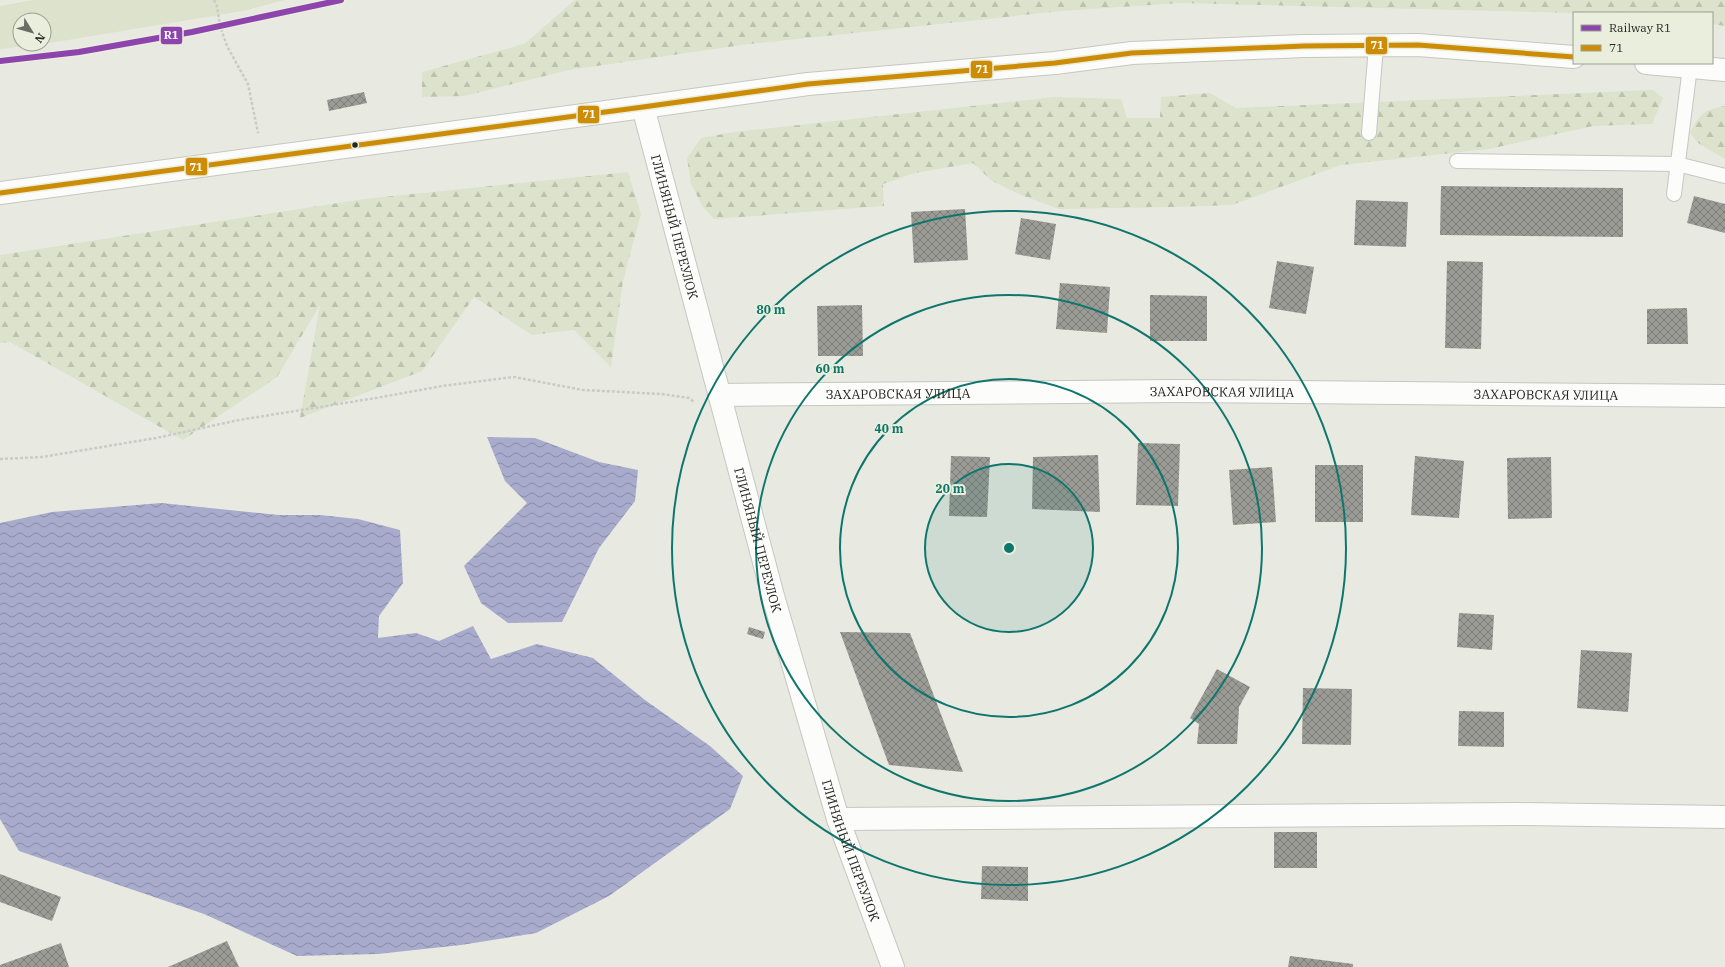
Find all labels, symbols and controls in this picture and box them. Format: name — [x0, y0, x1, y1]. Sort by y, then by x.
north arrow — [12, 12, 52, 52]
legend — [1573, 12, 1713, 64]
text: Railway R1 — [1609, 20, 1671, 35]
line badge: R1 — [160, 26, 183, 45]
text: R1 — [164, 28, 179, 42]
text: N — [32, 30, 48, 46]
line badge: 71 — [1365, 36, 1388, 55]
text: 71 — [1370, 38, 1384, 52]
text: 71 — [1609, 40, 1623, 55]
line badge: 71 — [970, 60, 993, 79]
text: 71 — [975, 62, 989, 76]
line badge: 71 — [577, 105, 600, 124]
text: 71 — [582, 107, 596, 121]
unlabelled marker — [350, 140, 360, 150]
street label: ГЛИНЯНЫЙ ПЕРЕУЛОК — [647, 153, 702, 301]
line badge: 71 — [185, 157, 208, 176]
text: 71 — [189, 160, 203, 174]
text: 80 m — [757, 302, 786, 317]
text: 60 m — [816, 361, 845, 376]
street label: ЗАХАРОВСКАЯ УЛИЦА — [1150, 382, 1295, 401]
street label: ЗАХАРОВСКАЯ УЛИЦА — [826, 384, 971, 403]
street label: ЗАХАРОВСКАЯ УЛИЦА — [1474, 385, 1618, 404]
text: 40 m — [875, 421, 904, 436]
street label: ГЛИНЯНЫЙ ПЕРЕУЛОК — [731, 466, 786, 614]
text: 20 m — [936, 481, 965, 496]
centre of rings — [1002, 541, 1016, 555]
street label: ГЛИНЯНЫЙ ПЕРЕУЛОК — [818, 777, 884, 924]

